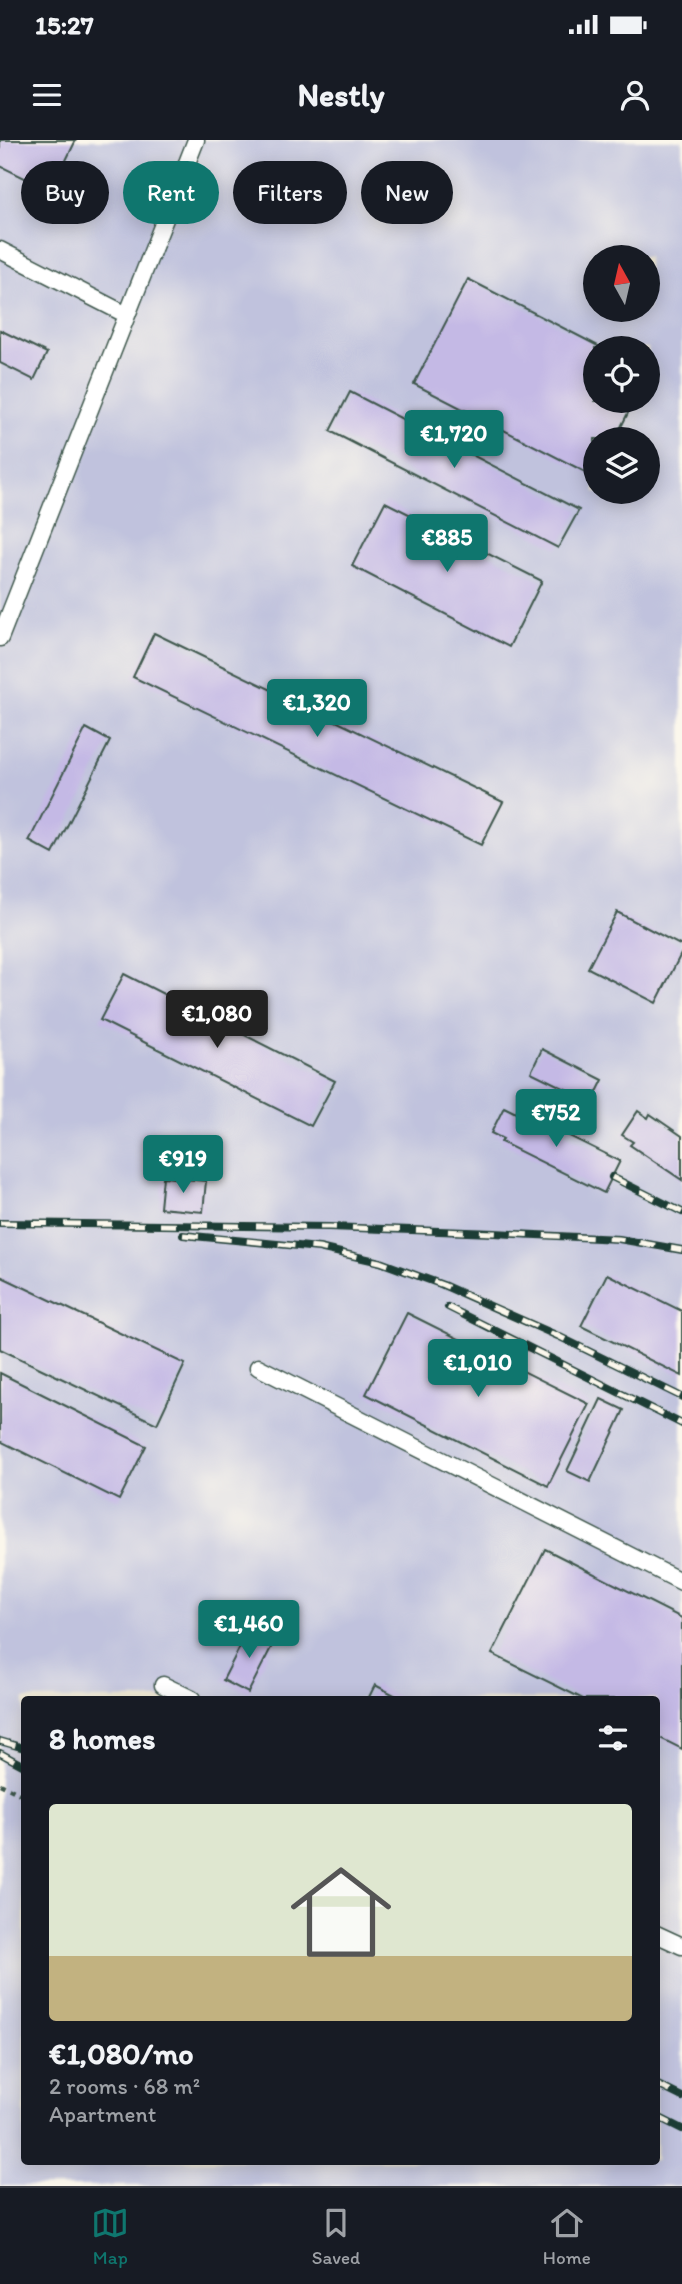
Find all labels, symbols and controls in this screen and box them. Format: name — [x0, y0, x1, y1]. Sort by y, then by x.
text: 15:27 — [35, 9, 94, 41]
icon: menu — [28, 76, 66, 114]
text: Nestly — [297, 76, 385, 114]
icon: person — [616, 76, 654, 114]
chip: Buy — [21, 161, 109, 224]
chip: Rent — [123, 161, 219, 224]
chip: Filters — [233, 161, 347, 224]
chip: New — [361, 161, 453, 224]
north arrow — [583, 245, 660, 322]
map controls — [583, 245, 660, 504]
button: locate — [583, 336, 660, 413]
pin: €1,720 — [397, 410, 511, 470]
text: €1,720 — [421, 419, 487, 447]
button: layers — [583, 427, 660, 504]
pin: €885 — [406, 514, 488, 574]
text: €885 — [422, 523, 472, 551]
pin: €1,320 — [260, 680, 374, 739]
text: €1,320 — [283, 688, 351, 716]
pin: €1,080 — [160, 990, 274, 1050]
text: €1,080 — [182, 999, 252, 1027]
pin: €752 — [515, 1090, 597, 1149]
text: €752 — [532, 1098, 580, 1126]
pin: €919 — [142, 1136, 224, 1195]
text: €919 — [159, 1144, 207, 1172]
pin: €1,010 — [421, 1340, 535, 1399]
text: €1,010 — [444, 1348, 512, 1376]
pin: €1,460 — [192, 1600, 306, 1660]
text: €1,460 — [214, 1609, 284, 1637]
icon: filters — [594, 1719, 632, 1757]
text: 8 homes — [49, 1720, 156, 1757]
icon: home — [278, 1849, 404, 1975]
text: €1,080/mo — [49, 2035, 194, 2072]
text: 2 rooms · 68 m² — [49, 2072, 200, 2100]
text: Apartment — [49, 2100, 156, 2128]
tab: Map — [91, 2204, 129, 2269]
tab: Saved — [312, 2204, 360, 2269]
tab: Home — [543, 2204, 591, 2269]

